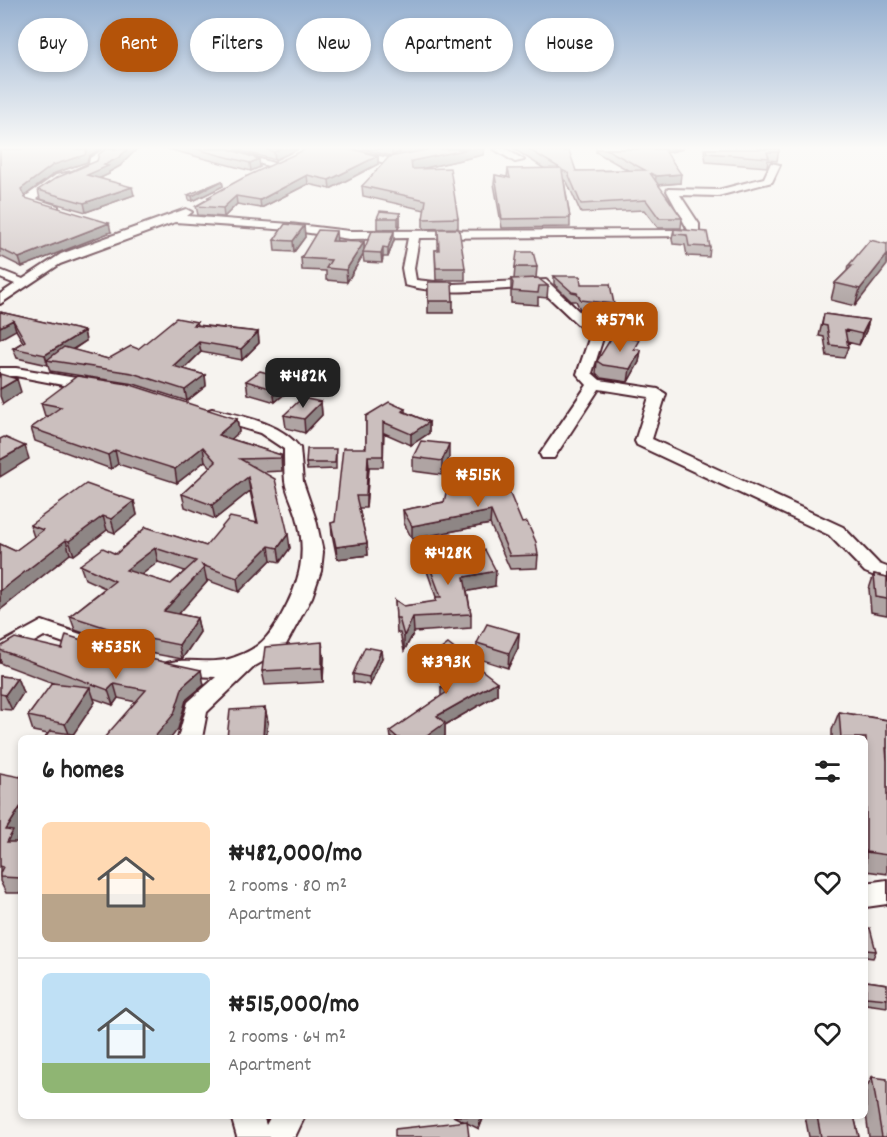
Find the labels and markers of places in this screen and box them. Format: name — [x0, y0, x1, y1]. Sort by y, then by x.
pin: ₦579K — [578, 302, 662, 353]
pin: ₦482K — [261, 358, 345, 409]
pin: ₦515K — [436, 457, 520, 508]
pin: ₦428K — [406, 535, 490, 586]
pin: ₦535K — [74, 629, 158, 680]
pin: ₦393K — [404, 644, 488, 695]

